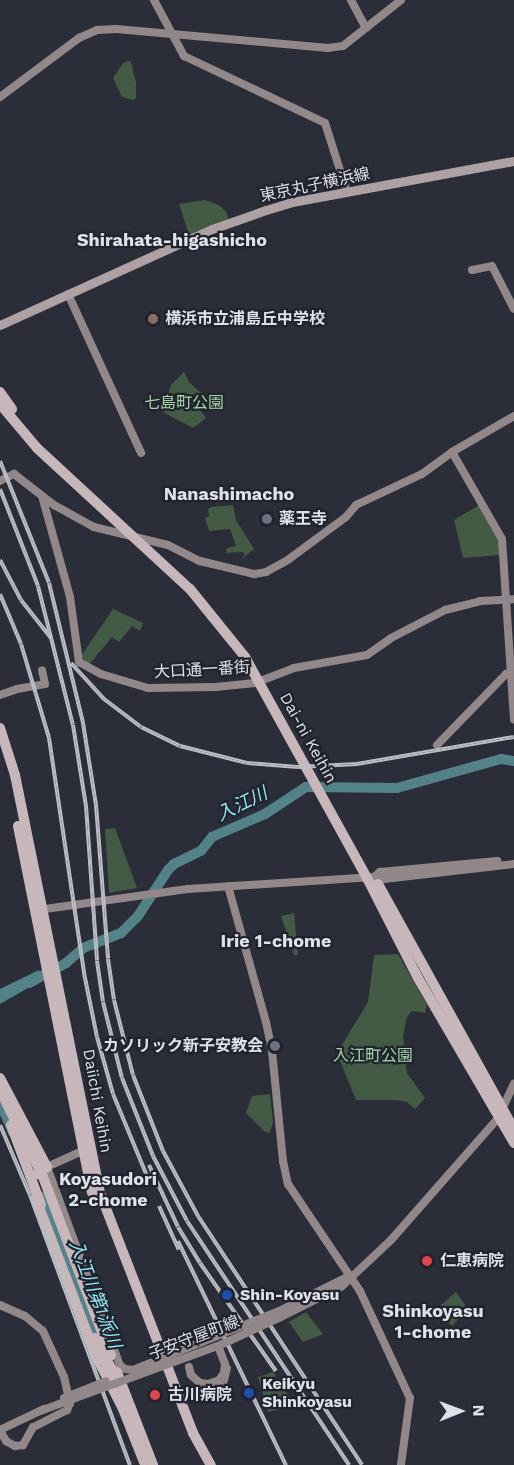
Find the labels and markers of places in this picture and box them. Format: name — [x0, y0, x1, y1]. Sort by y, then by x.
place label: 横浜市立浦島丘中学校 — [165, 309, 325, 329]
marker: 横浜市立浦島丘中学校 — [146, 312, 160, 326]
place label: 薬王寺 — [279, 509, 327, 529]
marker: 薬王寺 — [260, 512, 274, 526]
place label: カソリック新子安教会 — [103, 1036, 263, 1056]
marker: カソリック新子安教会 — [268, 1039, 282, 1053]
place label: 仁恵病院 — [440, 1251, 504, 1271]
marker: 仁恵病院 — [418, 1252, 436, 1270]
place label: Shin-Koyasu — [240, 1285, 339, 1305]
marker: Shin-Koyasu — [218, 1286, 236, 1304]
place label: Keikyu Shinkoyasu — [262, 1374, 352, 1412]
marker: Keikyu Shinkoyasu — [240, 1384, 258, 1402]
place label: 古川病院 — [168, 1385, 232, 1405]
marker: 古川病院 — [146, 1386, 164, 1404]

